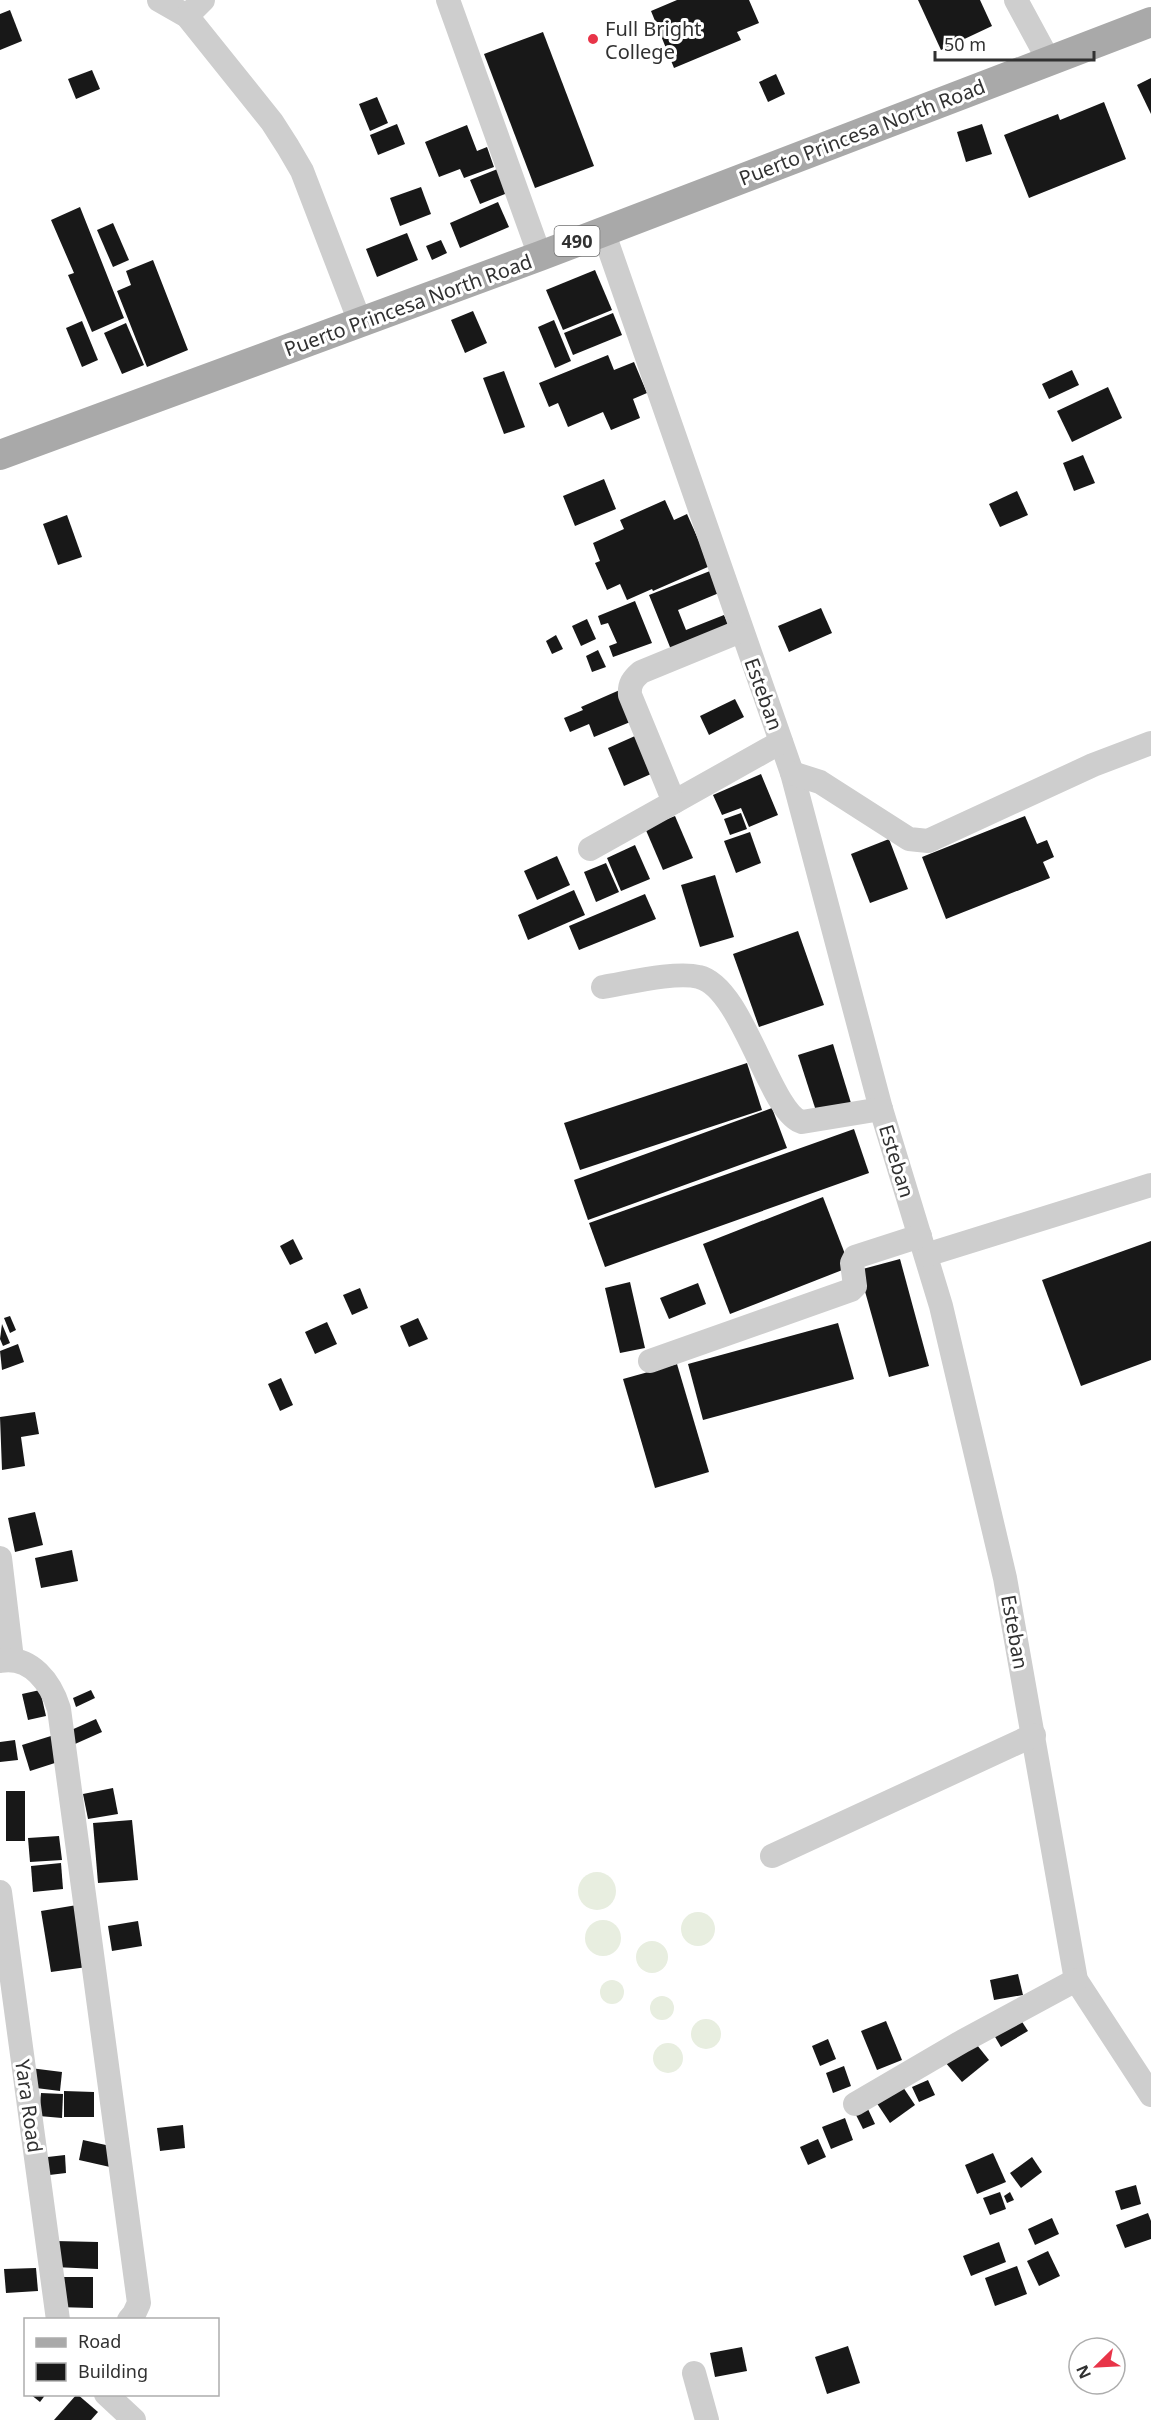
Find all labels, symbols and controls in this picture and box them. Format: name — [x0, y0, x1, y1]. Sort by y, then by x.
place label: Full Bright College — [605, 15, 702, 65]
scale bar — [935, 24, 1094, 62]
marker: Full Bright College — [586, 32, 600, 46]
text: 50 m — [944, 32, 986, 56]
street label: Puerto Princesa North Road — [735, 73, 989, 191]
road number: 490 — [554, 226, 600, 256]
street label: Puerto Princesa North Road — [280, 248, 536, 362]
street label: Esteban — [738, 654, 790, 734]
street label: Esteban — [873, 1121, 921, 1201]
street label: Esteban — [995, 1593, 1035, 1671]
street label: Yara Road — [9, 2058, 49, 2154]
legend — [24, 2318, 219, 2396]
text: Road — [78, 2329, 121, 2353]
north arrow — [1067, 2336, 1127, 2396]
text: Building — [78, 2359, 148, 2383]
text: N — [1071, 2362, 1096, 2383]

